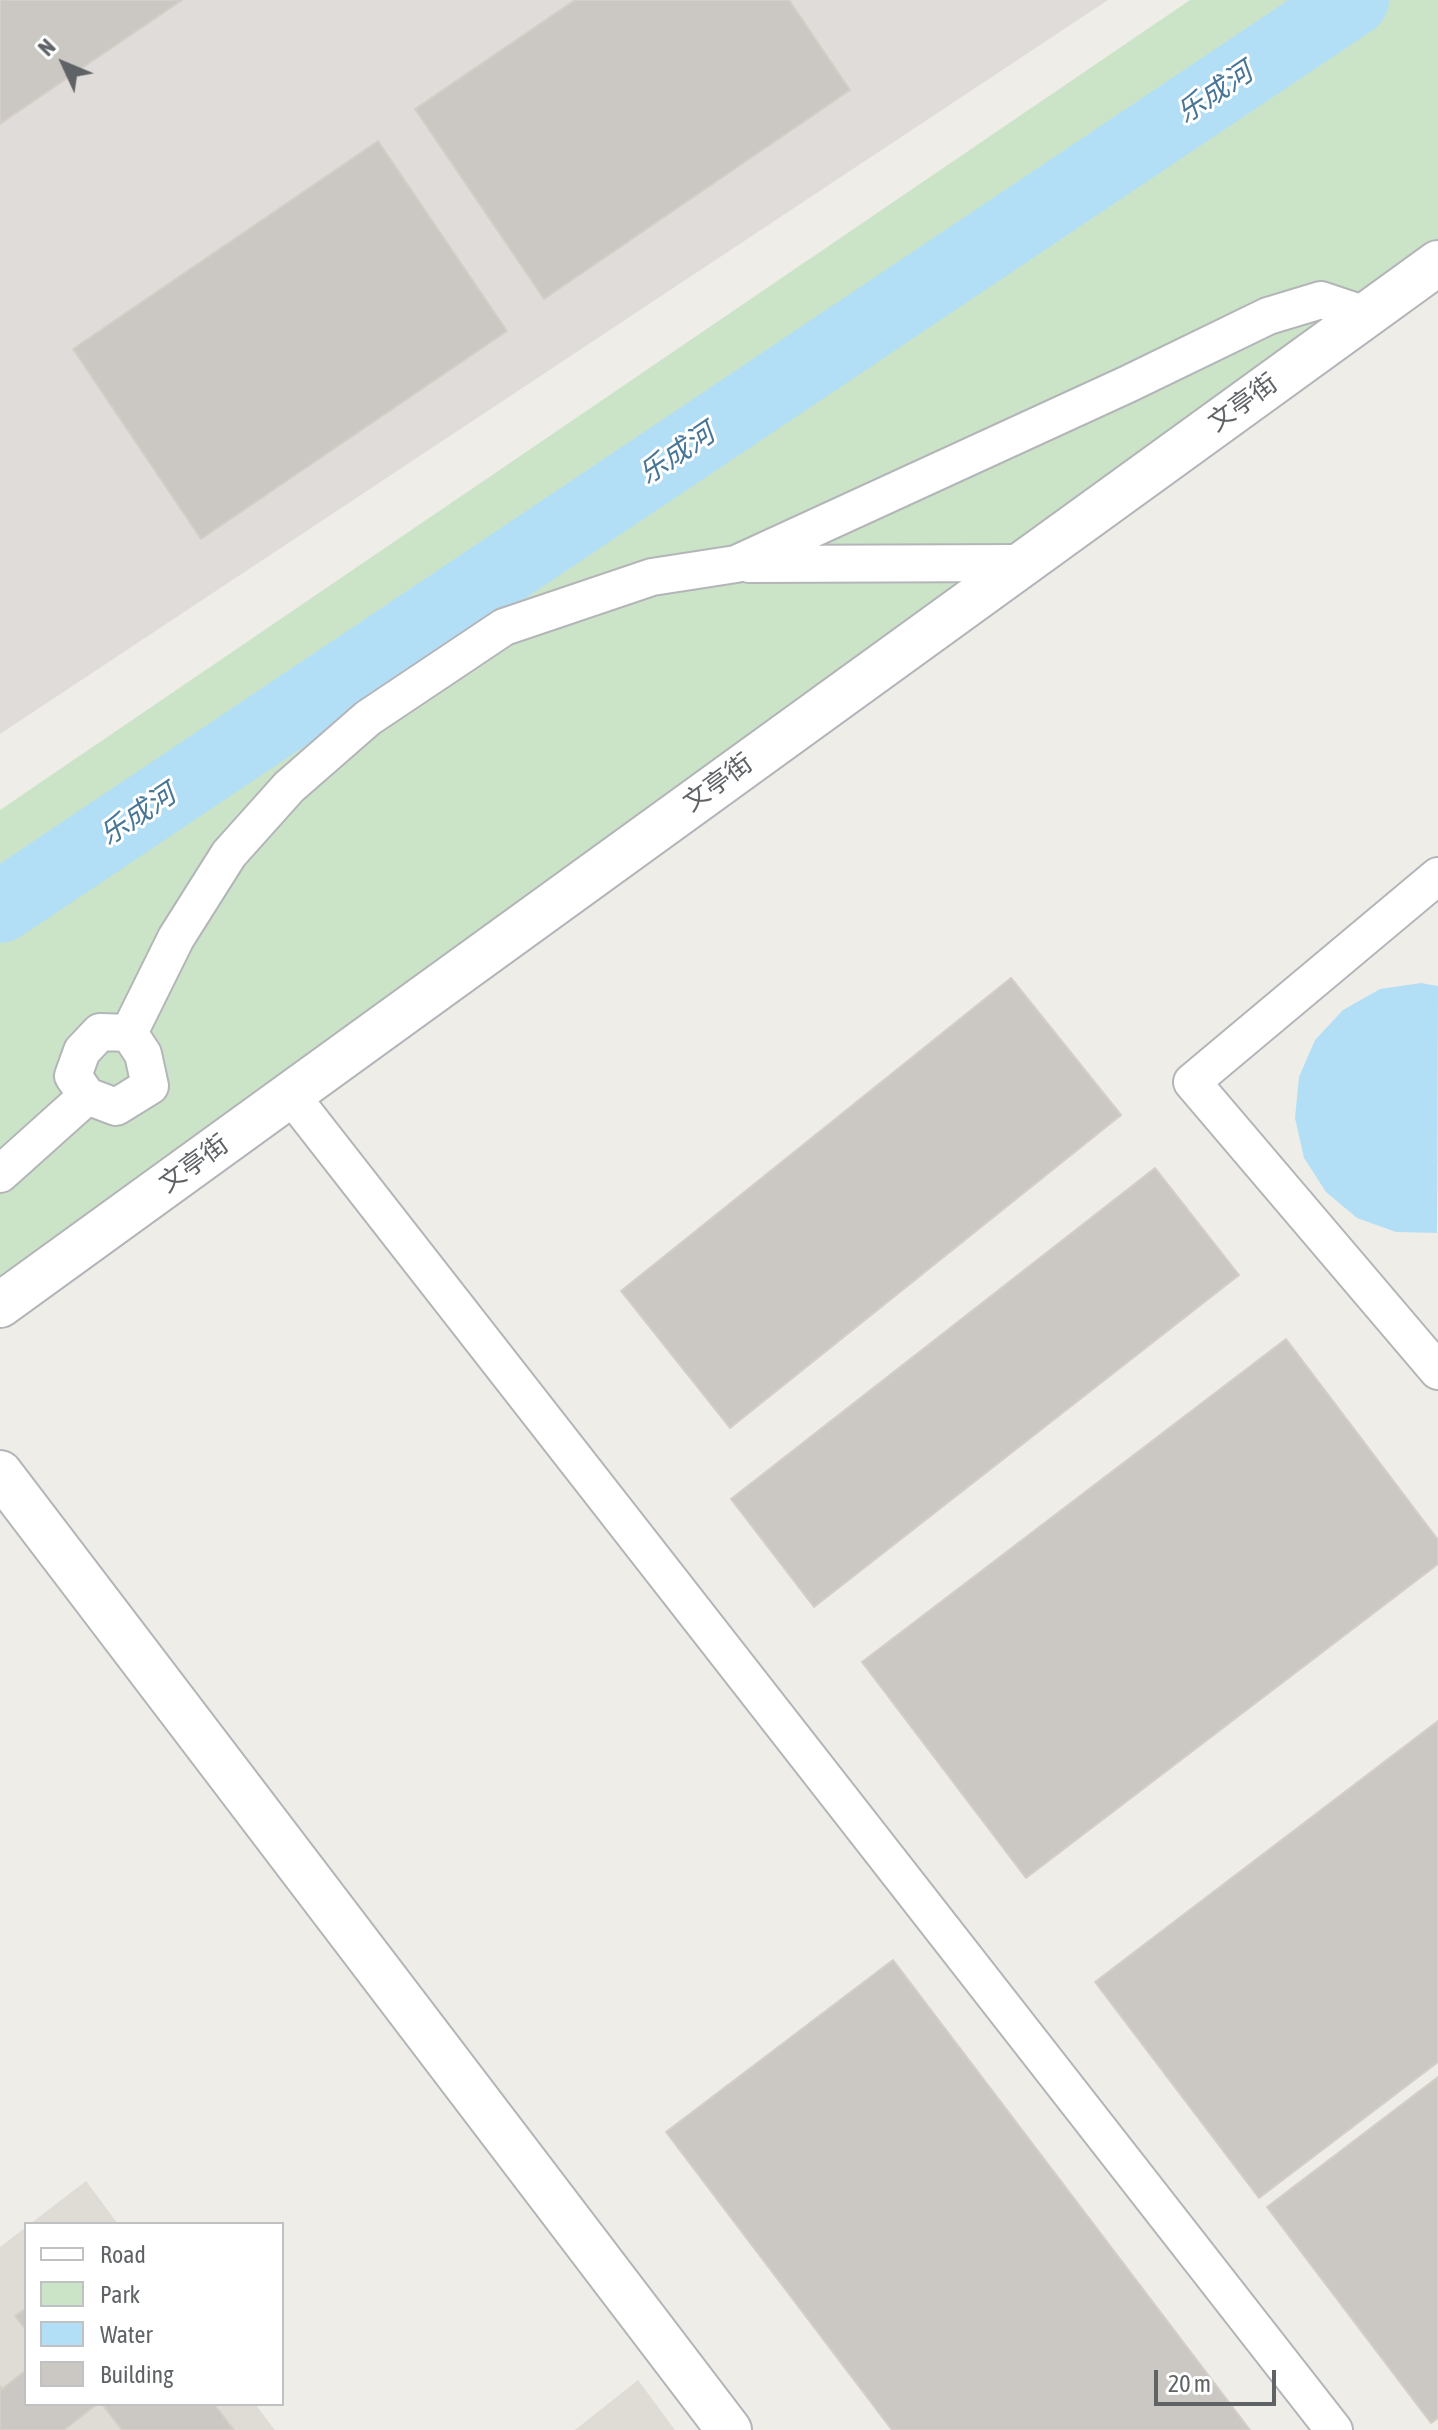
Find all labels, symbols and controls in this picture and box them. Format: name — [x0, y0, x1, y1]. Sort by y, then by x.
north arrow — [24, 24, 104, 104]
text: N — [33, 34, 61, 61]
water label: 乐成河 — [1171, 56, 1259, 130]
street label: 文亭街 — [1202, 367, 1284, 439]
water label: 乐成河 — [633, 417, 721, 491]
street label: 文亭街 — [677, 747, 759, 819]
water label: 乐成河 — [94, 778, 182, 852]
street label: 文亭街 — [153, 1128, 235, 1200]
legend — [24, 2222, 284, 2406]
text: Road — [100, 2241, 146, 2268]
text: Park — [100, 2281, 140, 2308]
text: Water — [100, 2321, 153, 2348]
scale bar — [1158, 2354, 1280, 2404]
text: Building — [100, 2361, 173, 2388]
text: 20 m — [1168, 2370, 1211, 2397]

